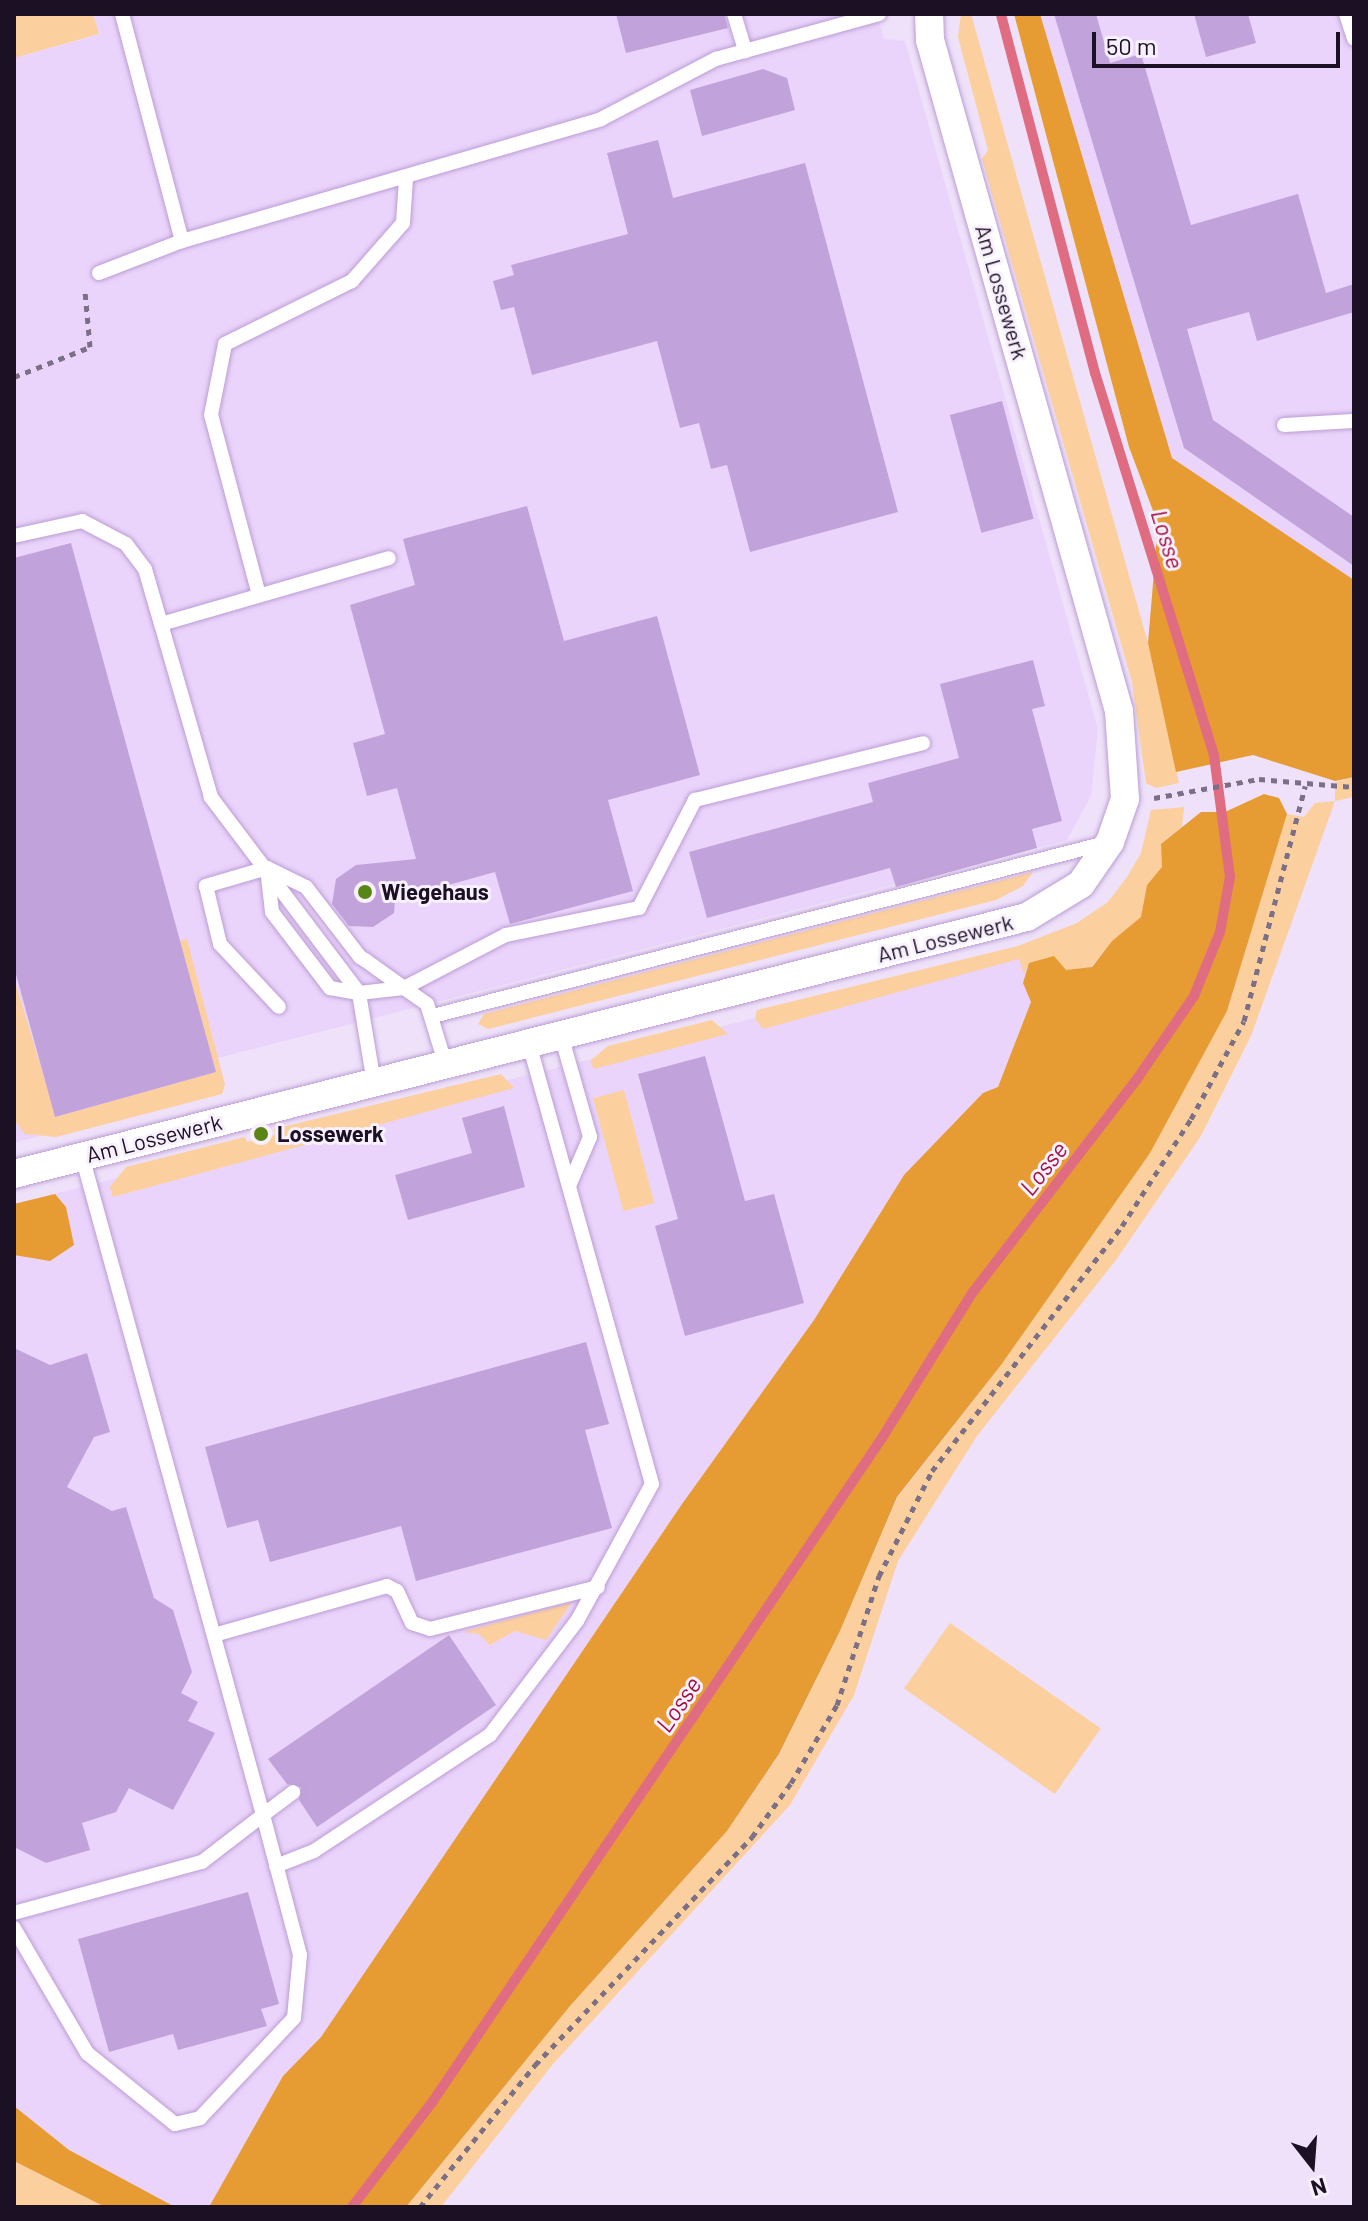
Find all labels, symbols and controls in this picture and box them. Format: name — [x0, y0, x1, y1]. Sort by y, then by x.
scale bar — [1096, 16, 1344, 66]
text: 50 m — [1106, 31, 1157, 60]
street label: Am Lossewerk — [970, 222, 1034, 362]
water label: Losse — [1145, 506, 1191, 572]
place label: Wiegehaus — [381, 879, 489, 905]
marker: Wiegehaus — [356, 883, 374, 901]
street label: Am Lossewerk — [874, 908, 1016, 968]
street label: Am Lossewerk — [83, 1108, 225, 1168]
place label: Lossewerk — [277, 1121, 384, 1147]
marker: Lossewerk — [252, 1125, 270, 1143]
water label: Losse — [1013, 1135, 1073, 1201]
water label: Losse — [649, 1671, 707, 1737]
north arrow — [1272, 2125, 1352, 2205]
text: N — [1308, 2173, 1330, 2203]

